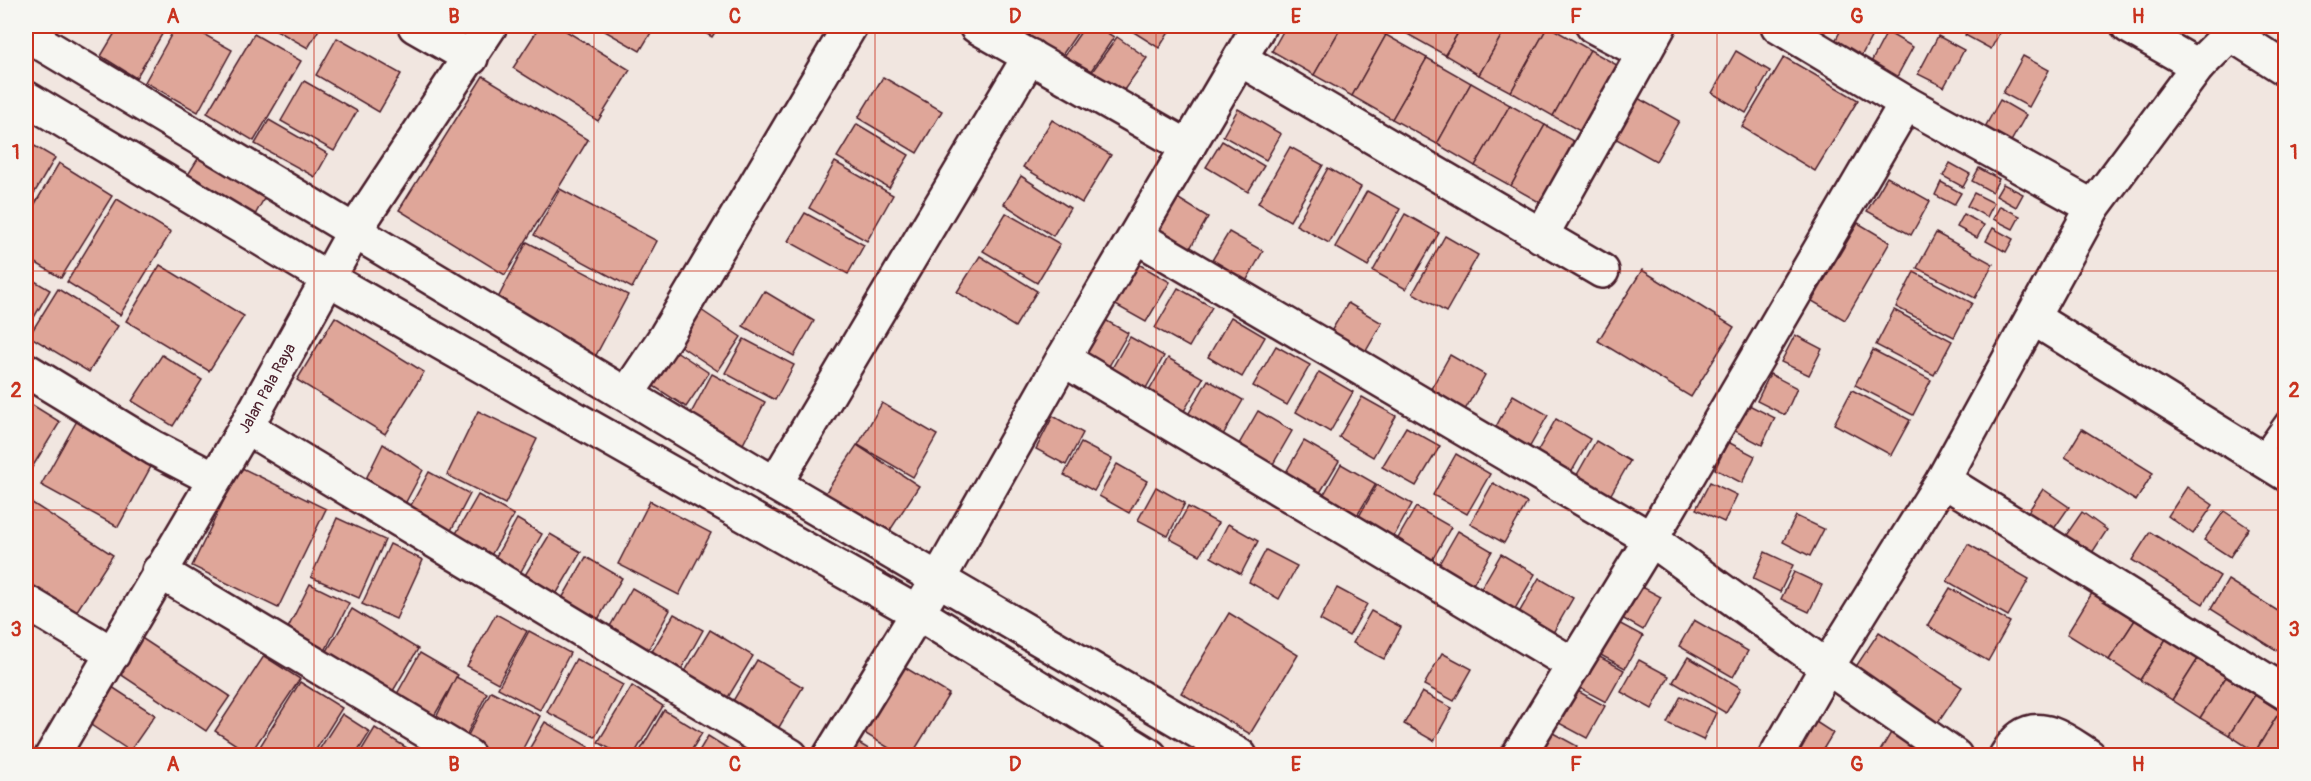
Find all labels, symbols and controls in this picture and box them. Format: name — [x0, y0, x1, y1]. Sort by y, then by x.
text: A — [167, 4, 180, 29]
text: B — [448, 4, 460, 29]
text: C — [729, 4, 741, 29]
text: D — [1009, 4, 1022, 29]
text: E — [1291, 4, 1302, 29]
text: F — [1570, 4, 1582, 29]
text: G — [1850, 4, 1864, 29]
text: H — [2132, 4, 2145, 29]
text: 1 — [12, 140, 20, 165]
text: 1 — [2290, 140, 2298, 165]
street label: Jalan Pala Raya — [234, 340, 300, 437]
text: 2 — [10, 378, 22, 403]
text: 2 — [2288, 378, 2300, 403]
text: 3 — [10, 617, 22, 642]
text: 3 — [2288, 617, 2300, 642]
text: A — [167, 752, 180, 777]
text: B — [448, 752, 460, 777]
text: C — [729, 752, 741, 777]
text: D — [1009, 752, 1022, 777]
text: E — [1291, 752, 1302, 777]
text: F — [1570, 752, 1582, 777]
text: G — [1850, 752, 1864, 777]
text: H — [2132, 752, 2145, 777]

